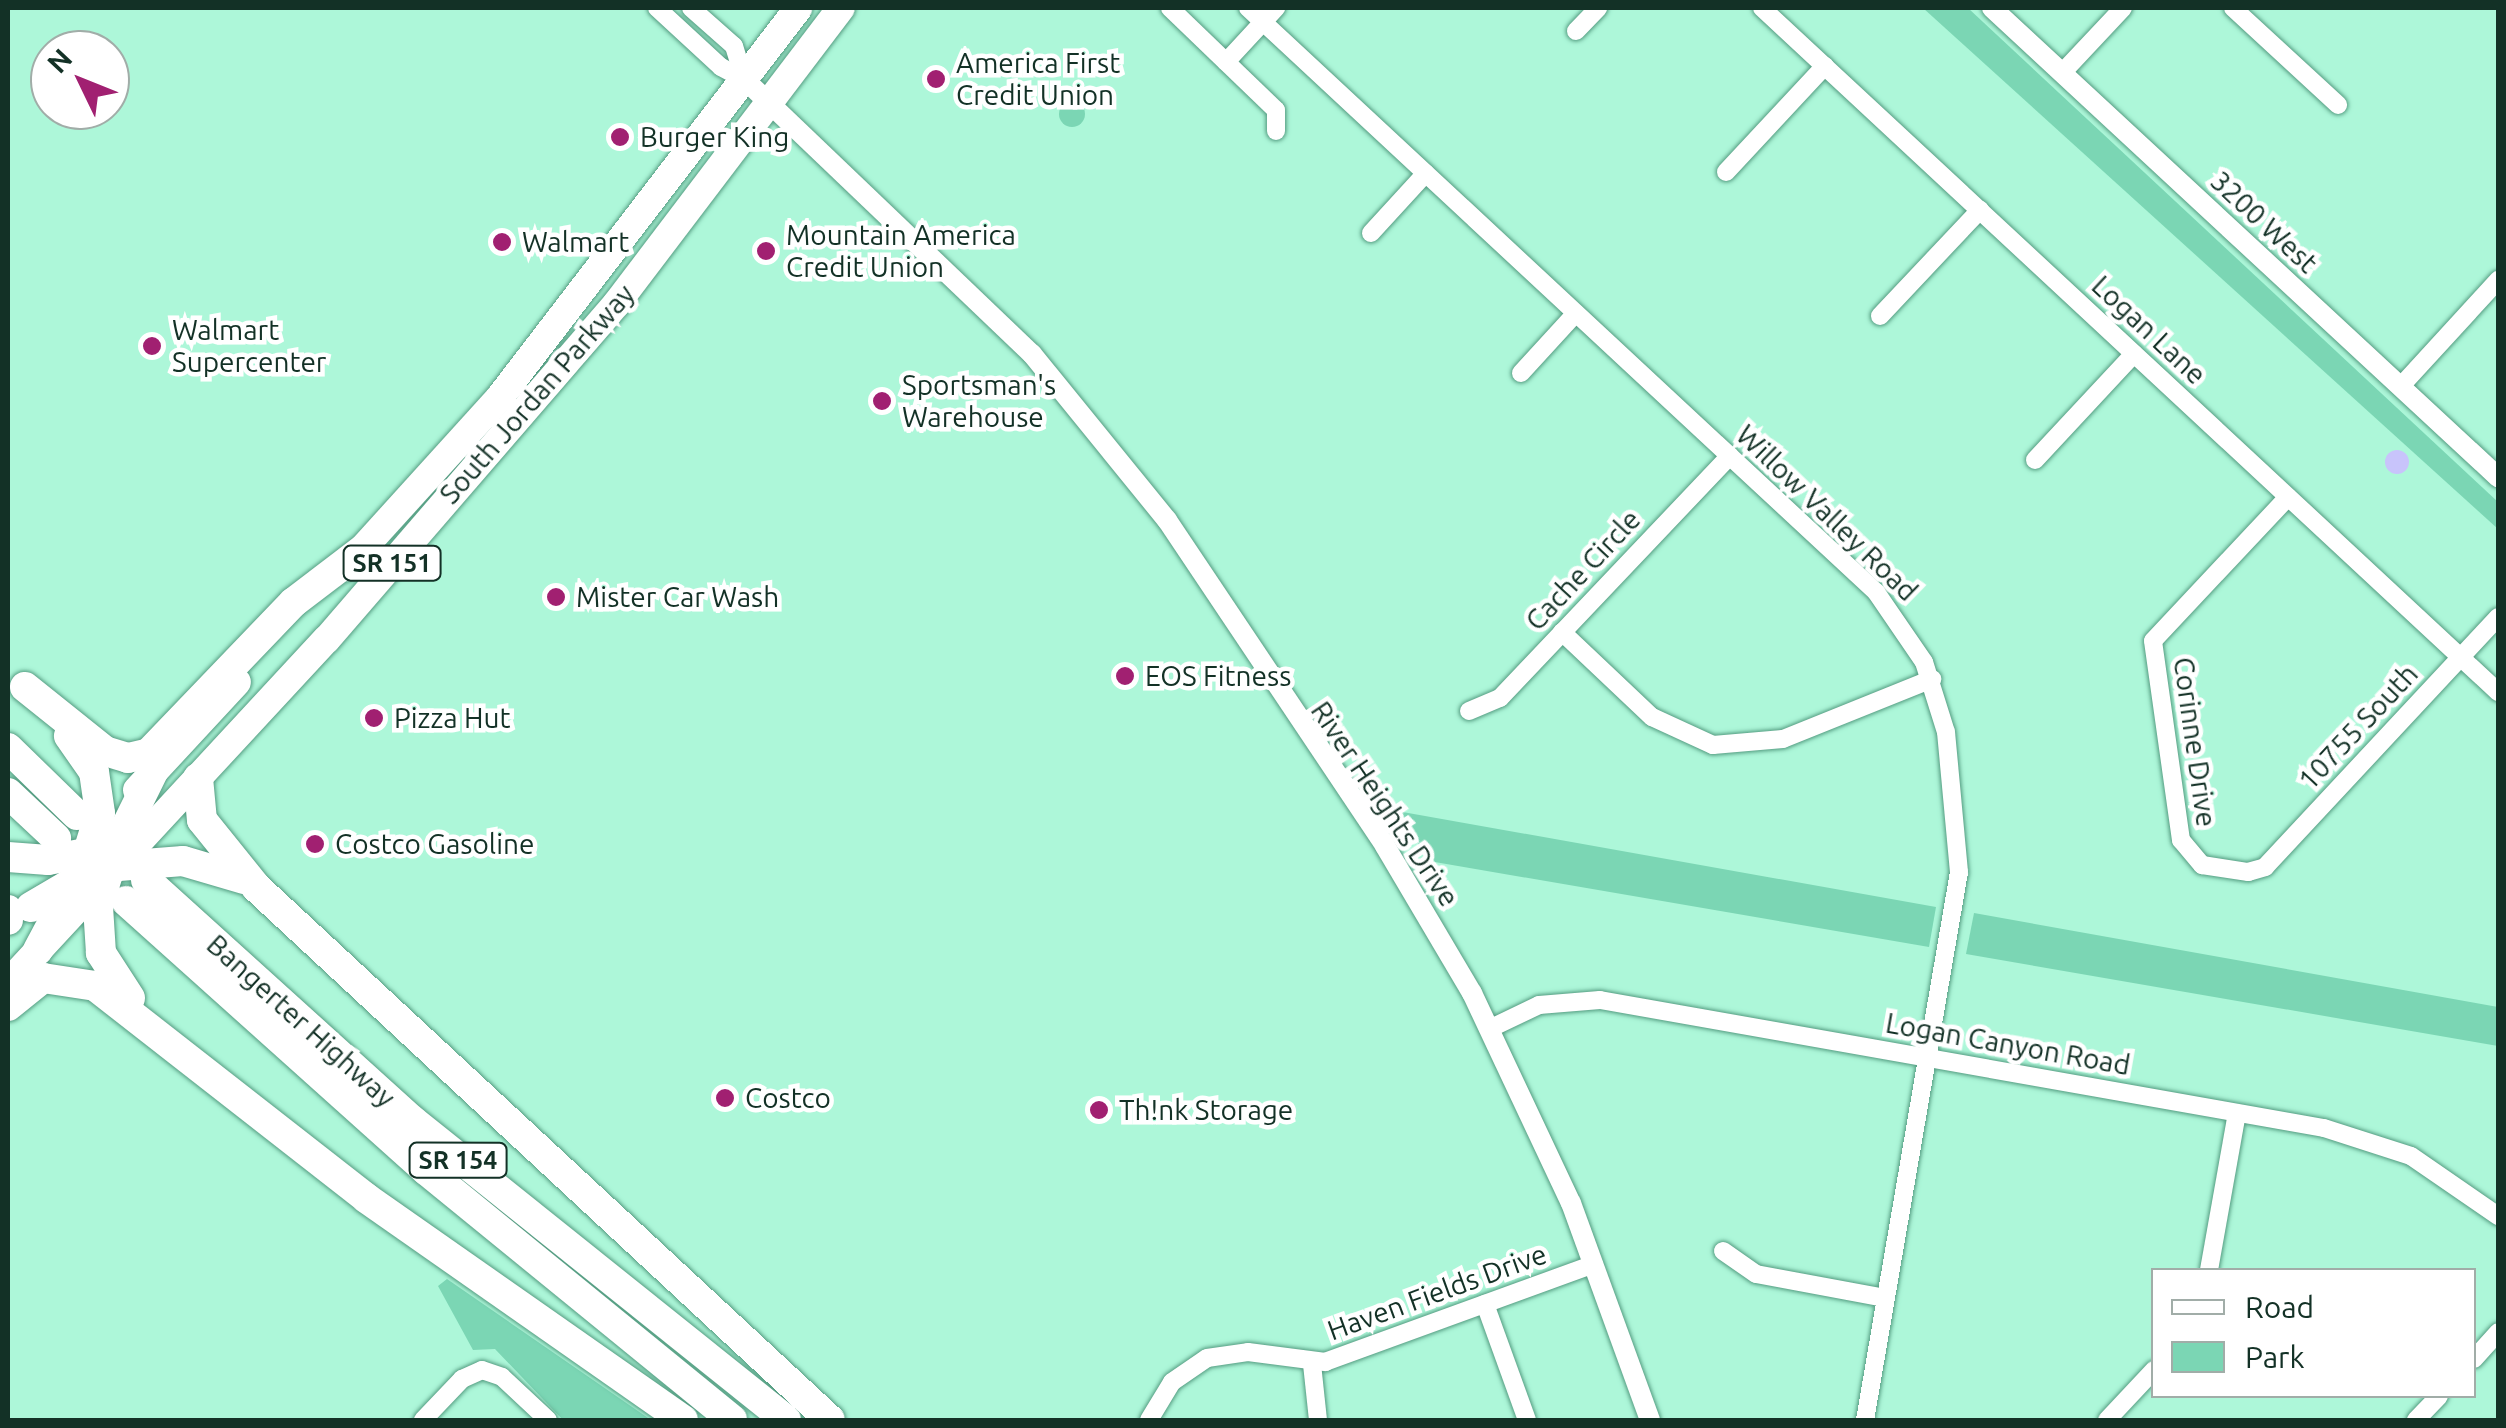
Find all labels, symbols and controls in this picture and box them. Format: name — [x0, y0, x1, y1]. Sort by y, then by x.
north arrow — [30, 30, 130, 130]
text: N — [41, 42, 78, 79]
place label: America First Credit Union — [956, 46, 1120, 112]
marker: America First Credit Union — [925, 68, 947, 90]
place label: Burger King — [640, 120, 789, 154]
marker: Burger King — [609, 126, 631, 148]
street label: 3200 West — [2204, 164, 2324, 280]
place label: Mountain America Credit Union — [786, 218, 1016, 284]
place label: Walmart — [522, 225, 629, 259]
marker: Walmart — [491, 231, 513, 253]
marker: Mountain America Credit Union — [755, 240, 777, 262]
street label: Logan Lane — [2085, 269, 2213, 391]
street label: South Jordan Parkway — [433, 277, 641, 511]
place label: Walmart Supercenter — [172, 313, 326, 379]
marker: Walmart Supercenter — [141, 335, 163, 357]
place label: Sportsman's Warehouse — [902, 368, 1056, 434]
marker: Sportsman's Warehouse — [871, 390, 893, 412]
street label: Willow Valley Road — [1729, 418, 1925, 608]
street label: Cache Circle — [1519, 503, 1647, 637]
road number: SR 151 — [342, 543, 442, 583]
place label: Mister Car Wash — [576, 580, 779, 614]
marker: Mister Car Wash — [545, 586, 567, 608]
street label: Corinne Drive — [2166, 655, 2224, 829]
street label: 10755 South — [2291, 657, 2425, 797]
place label: EOS Fitness — [1145, 659, 1291, 693]
marker: EOS Fitness — [1114, 665, 1136, 687]
street label: River Heights Drive — [1304, 695, 1466, 913]
place label: Pizza Hut — [394, 701, 511, 735]
marker: Pizza Hut — [363, 707, 385, 729]
place label: Costco Gasoline — [335, 827, 534, 861]
marker: Costco Gasoline — [304, 833, 326, 855]
street label: Bangerter Highway — [200, 928, 402, 1114]
street label: Logan Canyon Road — [1883, 1006, 2133, 1082]
place label: Costco — [745, 1081, 831, 1115]
marker: Costco — [714, 1087, 736, 1109]
place label: Th!nk Storage — [1119, 1093, 1293, 1127]
marker: Th!nk Storage — [1088, 1099, 1110, 1121]
road number: SR 154 — [408, 1140, 508, 1180]
street label: Haven Fields Drive — [1323, 1237, 1551, 1347]
legend — [2151, 1268, 2476, 1398]
text: Road — [2245, 1290, 2314, 1324]
text: Park — [2245, 1340, 2305, 1374]

